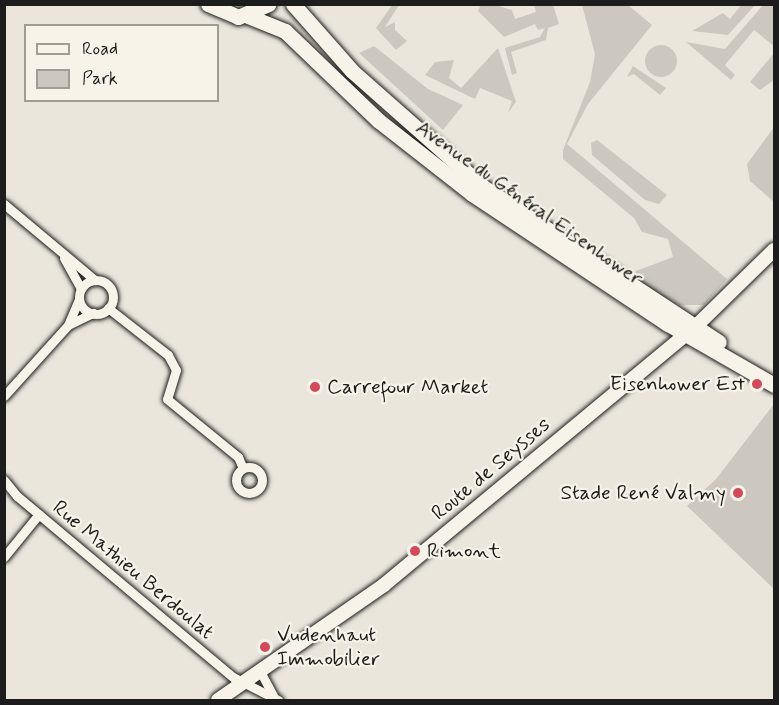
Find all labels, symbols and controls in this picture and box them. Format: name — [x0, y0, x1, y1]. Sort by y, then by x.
legend — [24, 24, 219, 102]
text: Road — [82, 37, 118, 61]
text: Park — [82, 67, 118, 91]
street label: Avenue du Général Eisenhower — [411, 115, 647, 291]
place label: Eisenhower Est — [612, 371, 745, 397]
place label: Carrefour Market — [327, 374, 491, 400]
marker: Eisenhower Est — [750, 377, 764, 391]
marker: Carrefour Market — [308, 380, 322, 394]
street label: Route de Seysses — [427, 412, 555, 526]
place label: Stade René Valmy — [560, 480, 726, 506]
marker: Stade René Valmy — [731, 486, 745, 500]
street label: Rue Mathieu Berdoulat — [48, 496, 218, 644]
place label: Rimont — [427, 538, 501, 564]
marker: Rimont — [408, 544, 422, 558]
place label: Vudenhaut Immobilier — [277, 622, 380, 672]
marker: Vudenhaut Immobilier — [258, 640, 272, 654]

